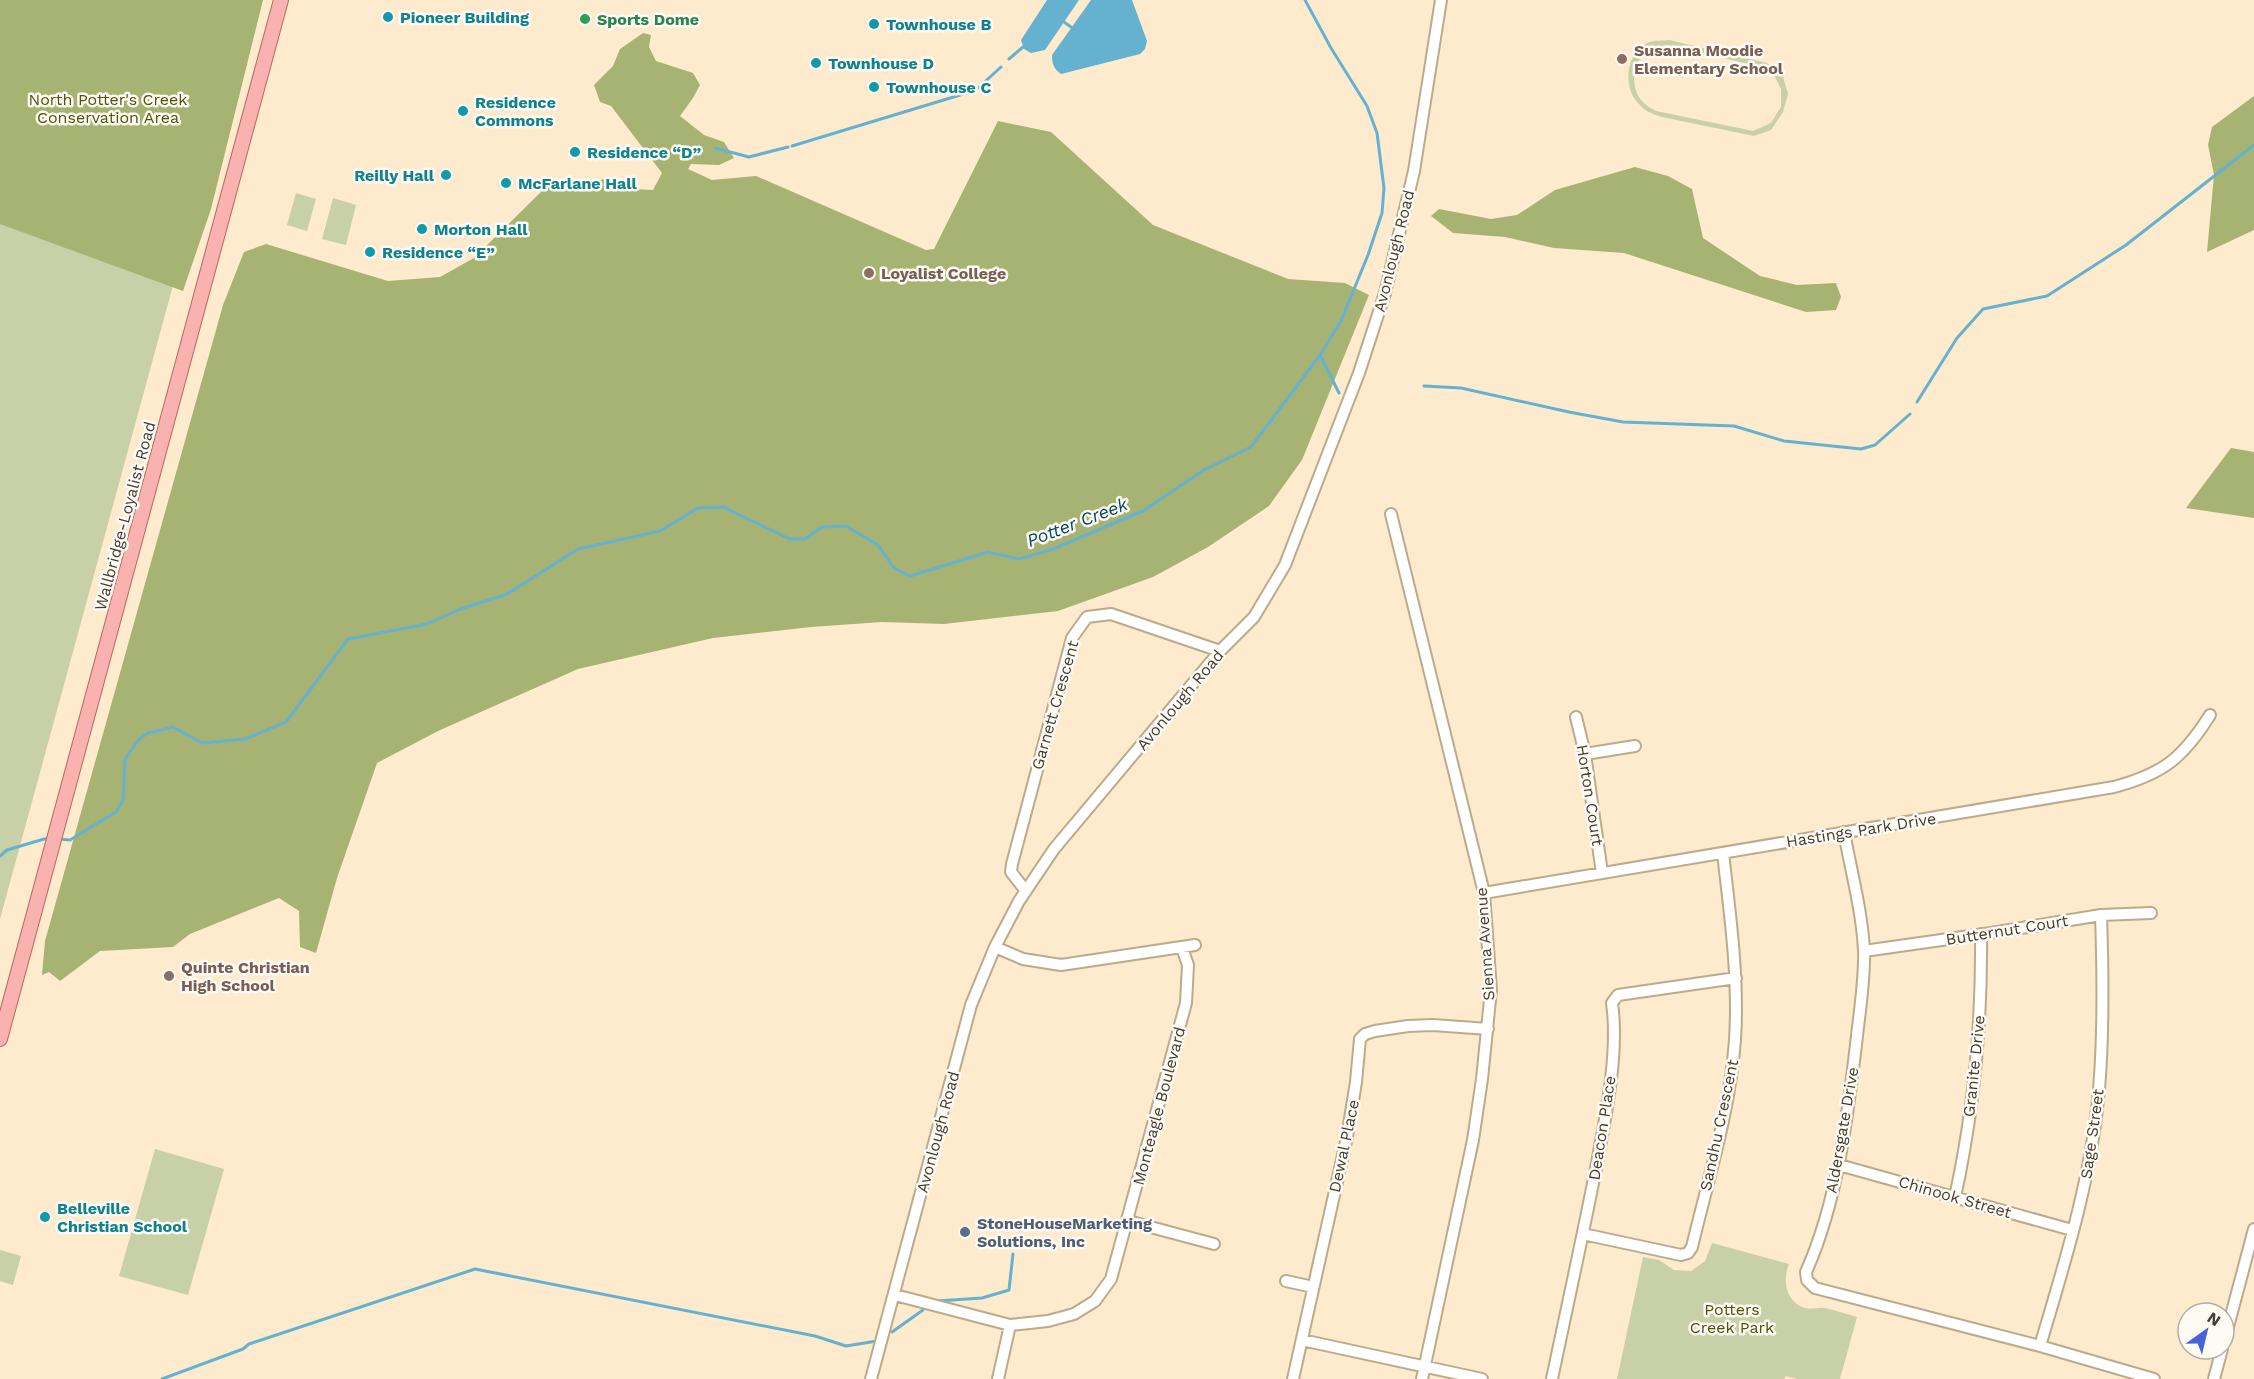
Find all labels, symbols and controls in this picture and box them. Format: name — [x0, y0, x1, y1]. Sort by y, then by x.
place label: Pioneer Building — [400, 8, 529, 27]
marker: Pioneer Building — [381, 10, 395, 24]
place label: Sports Dome — [597, 10, 699, 29]
marker: Sports Dome — [578, 12, 592, 26]
place label: Townhouse B — [886, 15, 991, 34]
marker: Townhouse B — [867, 17, 881, 31]
place label: Susanna Moodie Elementary School — [1634, 41, 1784, 78]
marker: Susanna Moodie Elementary School — [1615, 52, 1629, 66]
place label: Townhouse D — [828, 54, 934, 73]
marker: Townhouse D — [809, 56, 823, 70]
place label: Townhouse C — [886, 78, 991, 97]
marker: Townhouse C — [867, 80, 881, 94]
park label: North Potter's Creek Conservation Area — [29, 90, 187, 127]
place label: Residence Commons — [475, 93, 556, 130]
marker: Residence Commons — [456, 104, 470, 118]
place label: Residence “D” — [587, 143, 702, 162]
marker: Residence “D” — [568, 145, 582, 159]
place label: Reilly Hall — [354, 166, 435, 185]
marker: Reilly Hall — [439, 168, 453, 182]
place label: McFarlane Hall — [518, 174, 637, 193]
marker: McFarlane Hall — [499, 176, 513, 190]
street label: Avonlough Road — [1370, 188, 1418, 314]
place label: Morton Hall — [434, 220, 528, 239]
marker: Morton Hall — [415, 222, 429, 236]
place label: Residence “E” — [382, 243, 495, 262]
marker: Residence “E” — [363, 245, 377, 259]
place label: Loyalist College — [881, 264, 1006, 283]
marker: Loyalist College — [862, 266, 876, 280]
street label: Wallbridge-Loyalist Road — [91, 419, 159, 613]
water label: Potter Creek — [1024, 493, 1132, 551]
street label: Garnett Crescent — [1027, 638, 1083, 772]
street label: Avonlough Road — [1132, 646, 1228, 754]
street label: Horton Court — [1573, 743, 1607, 847]
street label: Hastings Park Drive — [1785, 809, 1937, 851]
street label: Sienna Avenue — [1472, 887, 1498, 1001]
street label: Butternut Court — [1944, 911, 2070, 949]
place label: Quinte Christian High School — [181, 958, 310, 995]
marker: Quinte Christian High School — [162, 969, 176, 983]
street label: Granite Drive — [1959, 1014, 1989, 1118]
street label: Monteagle Boulevard — [1129, 1025, 1189, 1187]
street label: Sandhu Crescent — [1696, 1057, 1742, 1192]
street label: Aldersgate Drive — [1822, 1065, 1862, 1195]
street label: Avonlough Road — [913, 1069, 963, 1195]
street label: Deacon Place — [1584, 1074, 1620, 1182]
street label: Sage Street — [2076, 1088, 2108, 1180]
street label: Dewal Place — [1325, 1098, 1363, 1194]
street label: Chinook Street — [1896, 1172, 2014, 1222]
place label: Belleville Christian School — [57, 1199, 188, 1236]
marker: Belleville Christian School — [38, 1210, 52, 1224]
place label: StoneHouseMarketing Solutions, Inc — [977, 1214, 1152, 1251]
marker: StoneHouseMarketing Solutions, Inc — [958, 1225, 972, 1239]
park label: Potters Creek Park — [1690, 1300, 1774, 1337]
north arrow — [2176, 1301, 2236, 1361]
text: N — [2204, 1308, 2224, 1330]

